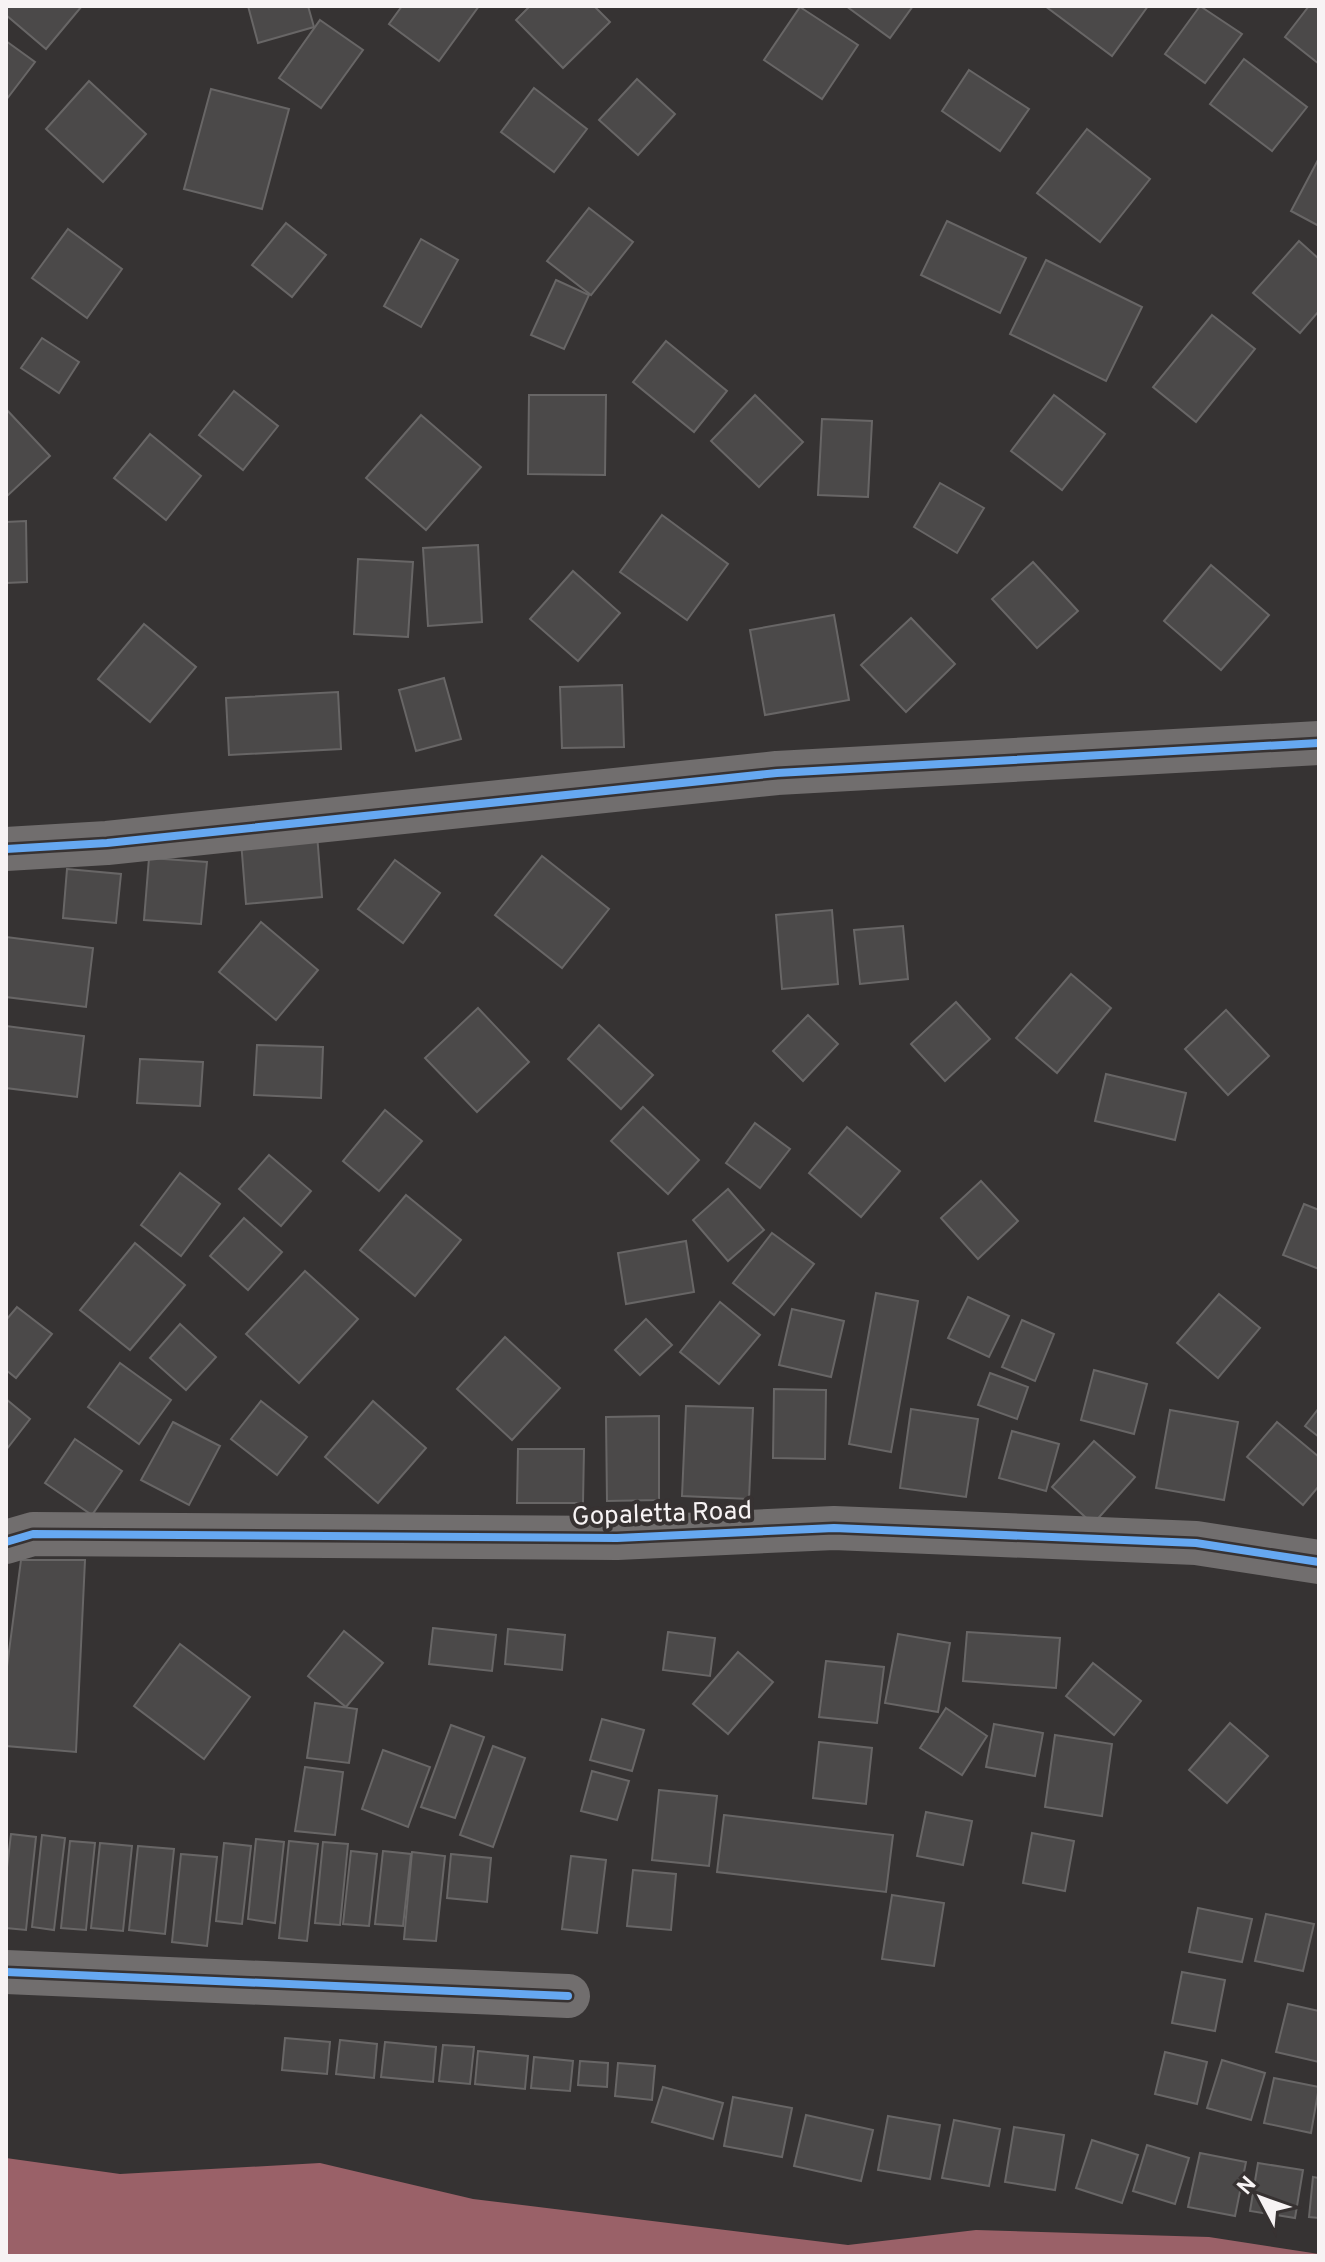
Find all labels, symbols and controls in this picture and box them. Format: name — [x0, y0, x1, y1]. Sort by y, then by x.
street label: Gopaletta Road — [571, 1495, 753, 1535]
north arrow — [1221, 2158, 1301, 2238]
text: N — [1232, 2172, 1263, 2201]

